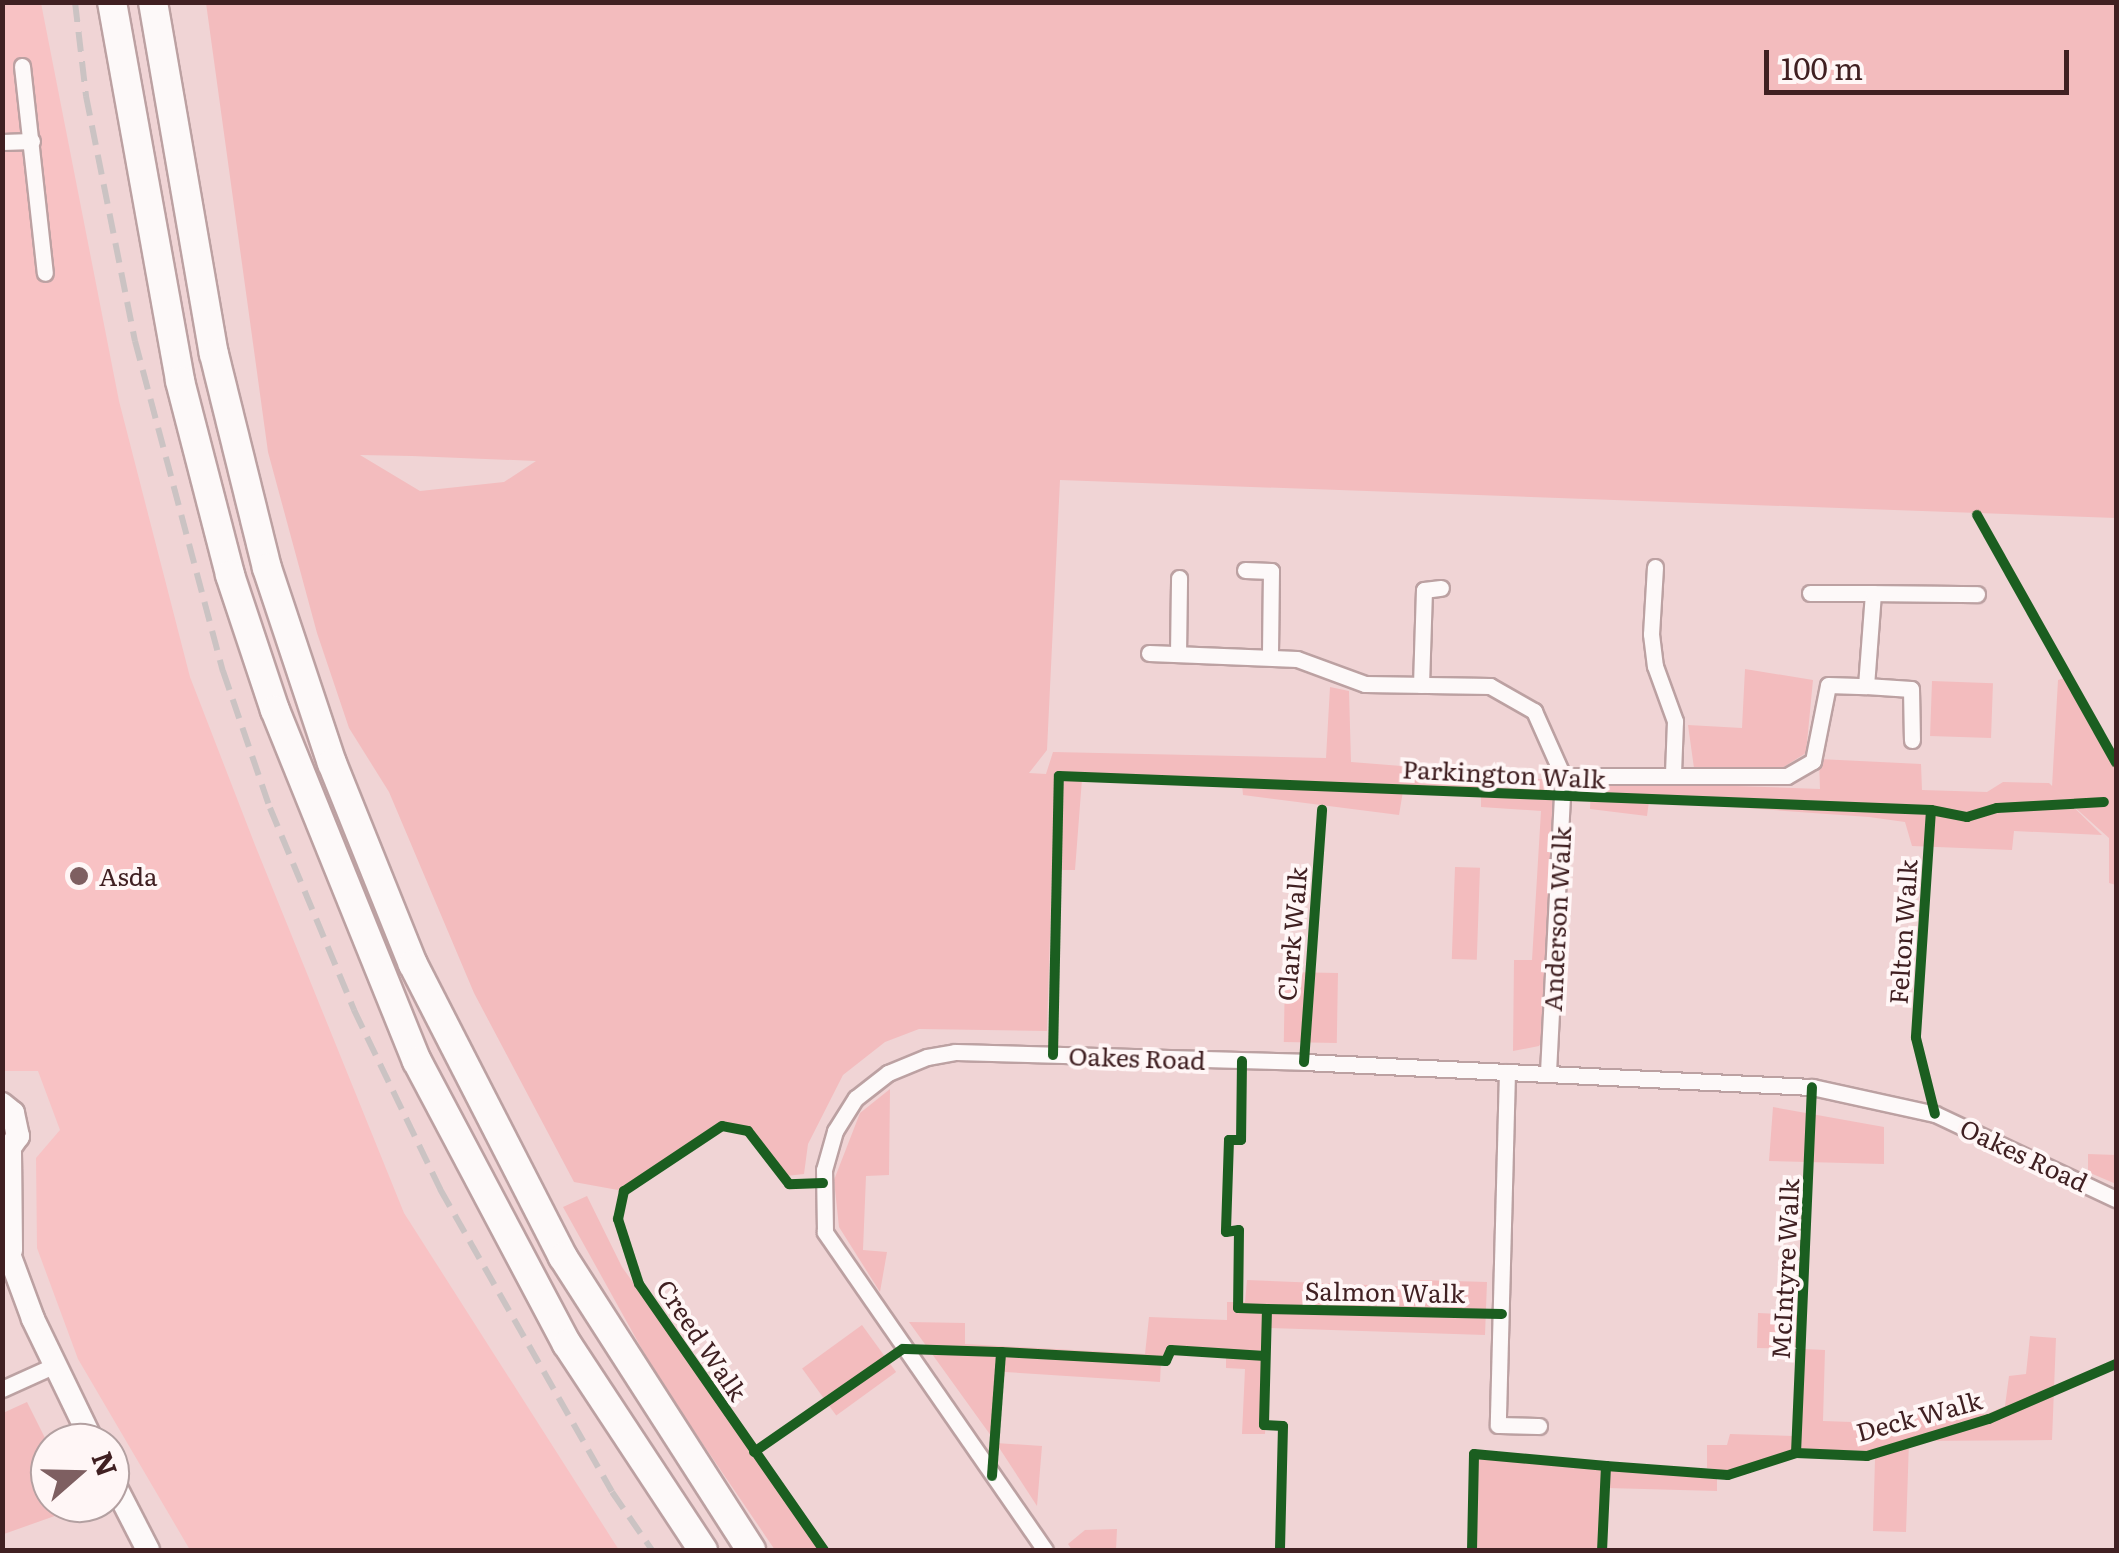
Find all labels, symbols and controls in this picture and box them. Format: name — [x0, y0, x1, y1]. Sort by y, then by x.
scale bar — [1769, 30, 2074, 92]
text: 100 m — [1781, 45, 1863, 89]
street label: Parkington Walk — [1402, 754, 1606, 794]
street label: Anderson Walk — [1537, 826, 1577, 1012]
street label: Felton Walk — [1883, 859, 1923, 1005]
place label: Asda — [99, 861, 157, 891]
marker: Asda — [68, 865, 90, 887]
street label: Clark Walk — [1271, 866, 1313, 1002]
street label: Oakes Road — [1068, 1041, 1206, 1075]
street label: Oakes Road — [1956, 1112, 2092, 1198]
street label: McIntyre Walk — [1765, 1178, 1805, 1360]
street label: Creed Walk — [651, 1274, 753, 1406]
street label: Salmon Walk — [1305, 1276, 1465, 1308]
street label: Deck Walk — [1853, 1385, 1985, 1447]
north arrow — [30, 1423, 130, 1523]
text: N — [83, 1445, 130, 1482]

